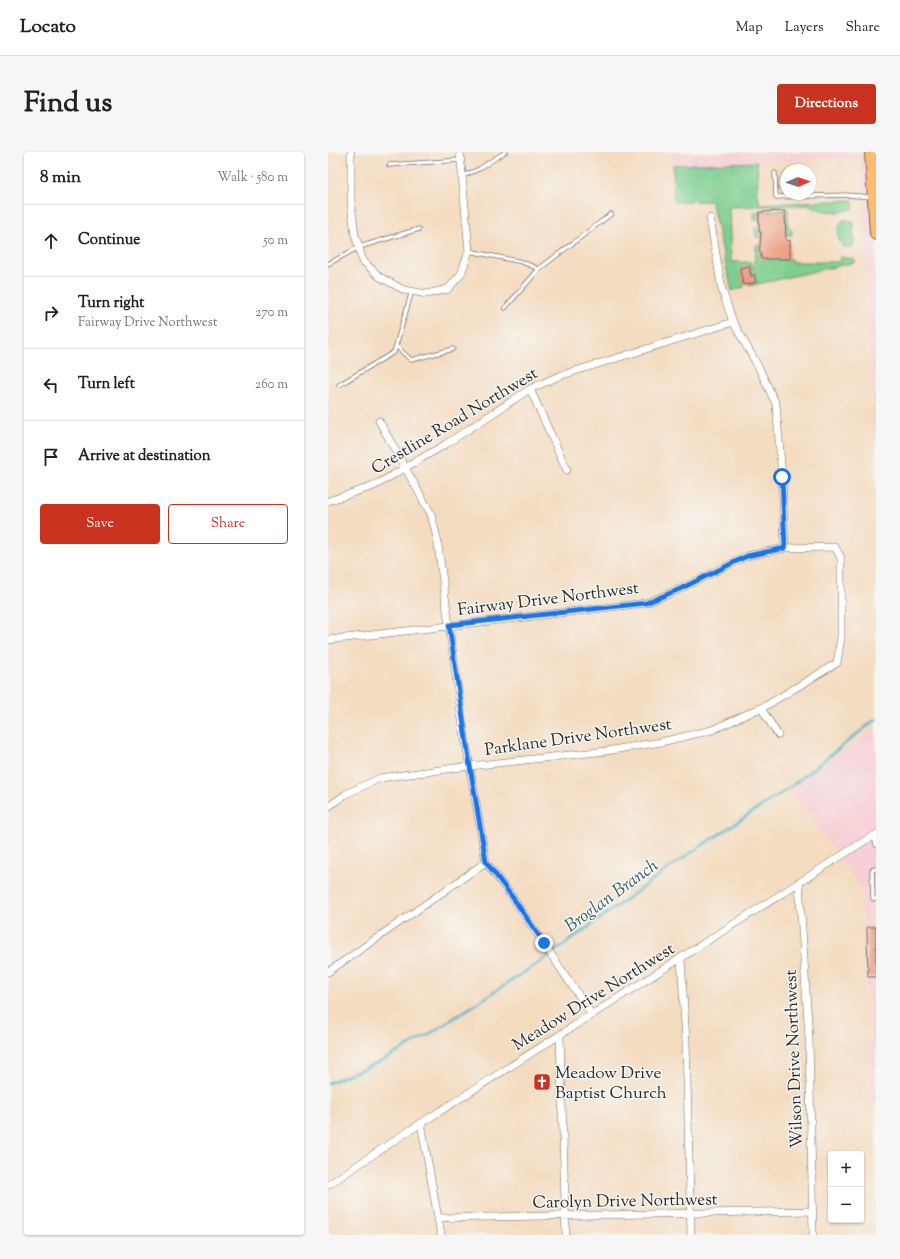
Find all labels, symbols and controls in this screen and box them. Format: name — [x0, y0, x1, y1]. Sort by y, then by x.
text: Locato — [20, 14, 76, 41]
text: Map — [736, 18, 763, 38]
text: Layers — [785, 18, 823, 38]
text: Share — [845, 18, 880, 38]
text: Find us — [24, 84, 112, 124]
button: Directions — [777, 84, 876, 124]
north arrow — [780, 164, 816, 200]
text: 8 min — [40, 166, 81, 190]
text: Walk · 580 m — [217, 169, 288, 187]
icon: ahead — [40, 230, 62, 252]
text: Continue — [78, 230, 140, 251]
text: 50 m — [263, 232, 288, 250]
text: Turn right — [78, 293, 144, 314]
icon: right — [40, 302, 62, 324]
text: 270 m — [255, 304, 288, 322]
text: Fairway Drive Northwest — [78, 314, 217, 332]
street label: Crestline Road Northwest — [367, 362, 543, 481]
icon: left — [40, 374, 62, 396]
text: Turn left — [78, 374, 135, 395]
text: 260 m — [255, 376, 288, 394]
icon: arrive — [40, 446, 62, 468]
text: Arrive at destination — [78, 446, 211, 467]
route start — [773, 468, 791, 486]
button: Save — [40, 504, 160, 544]
button: Share — [168, 504, 288, 544]
street label: Fairway Drive Northwest — [456, 577, 640, 623]
street label: Parklane Drive Northwest — [483, 713, 673, 763]
water label: Broglan Branch — [560, 854, 665, 939]
route end — [535, 934, 553, 952]
street label: Meadow Drive Northwest — [508, 938, 680, 1057]
street label: Wilson Drive Northwest — [780, 969, 810, 1149]
place label: Meadow Drive Baptist Church — [555, 1062, 667, 1106]
church icon: Meadow Drive Baptist Church — [532, 1072, 552, 1092]
map controls — [828, 1151, 864, 1223]
button: + — [828, 1151, 864, 1187]
button: − — [828, 1187, 864, 1223]
street label: Carolyn Drive Northwest — [532, 1188, 718, 1216]

